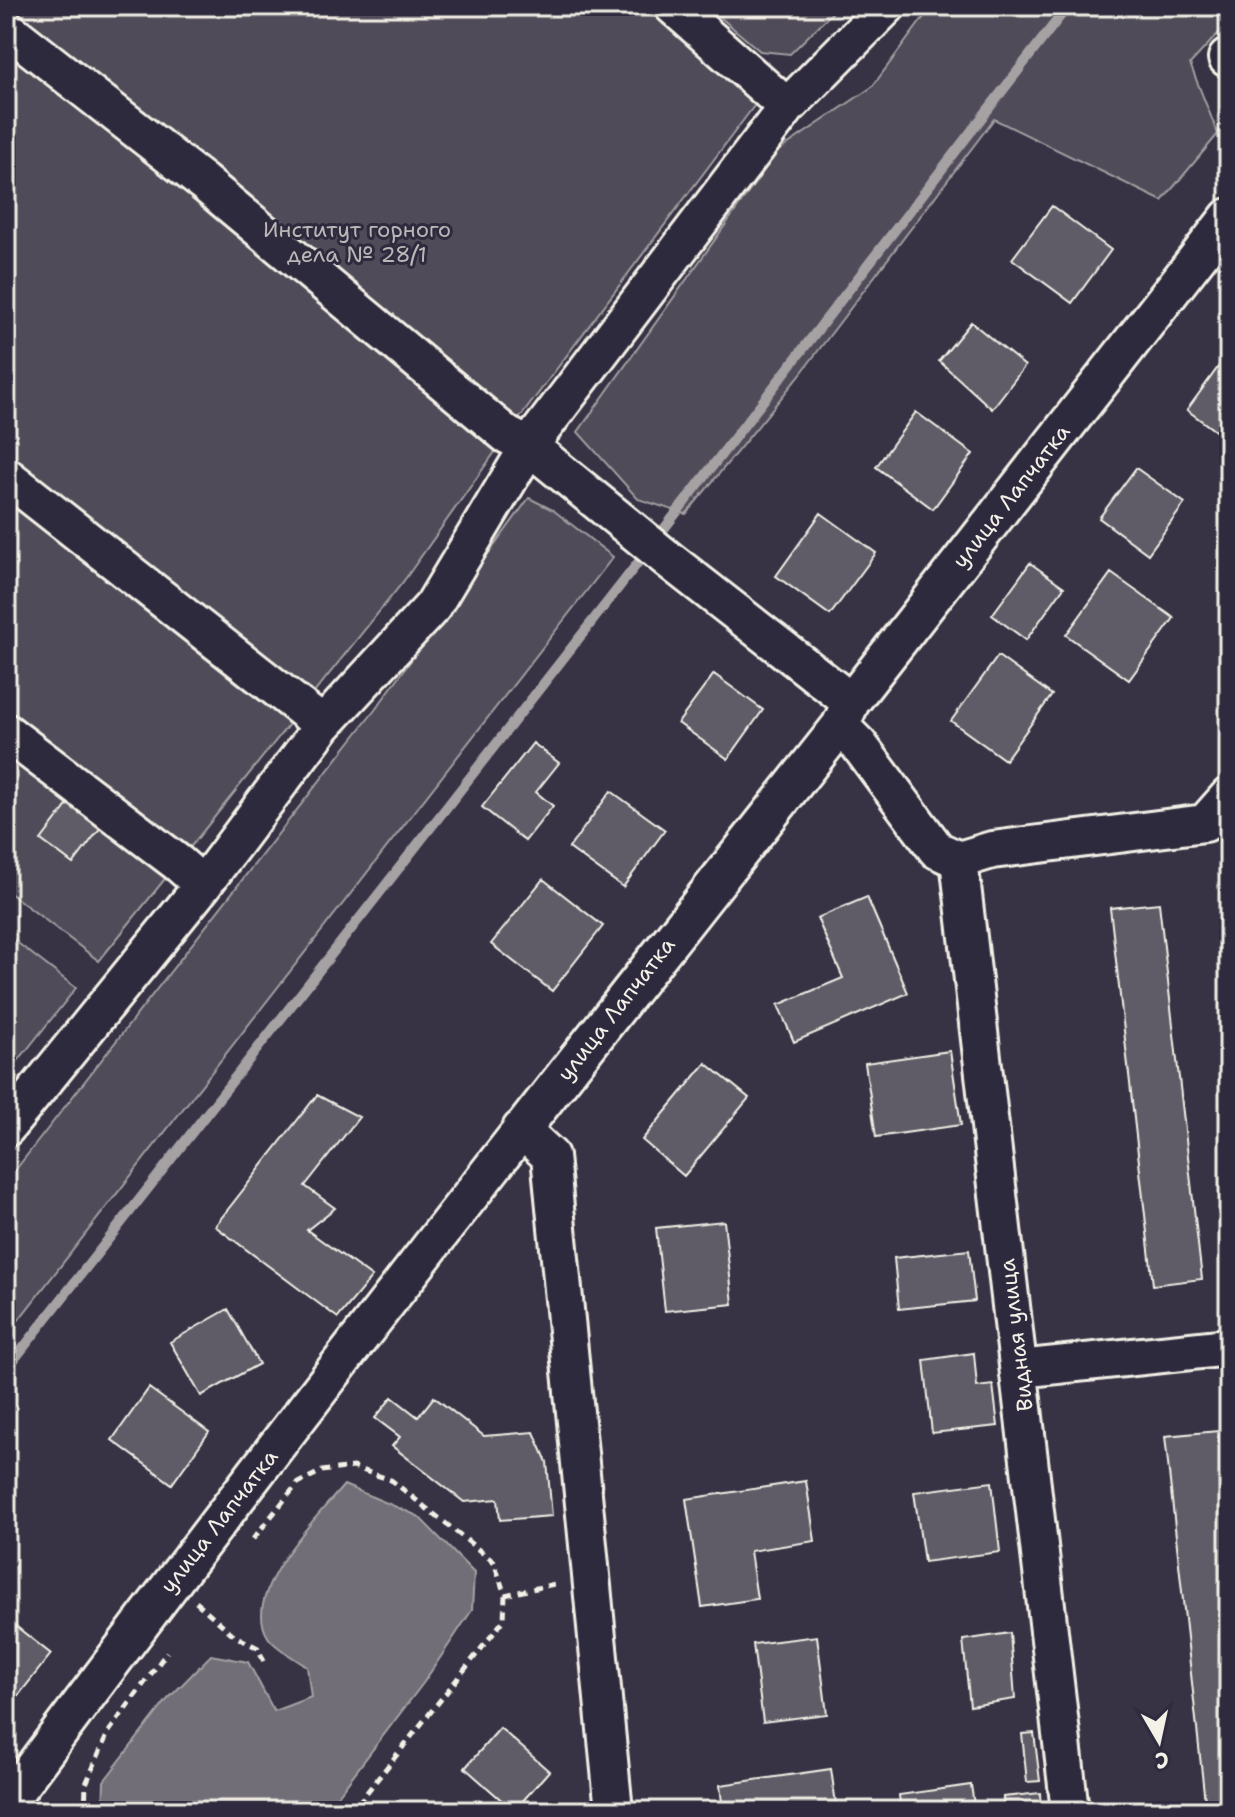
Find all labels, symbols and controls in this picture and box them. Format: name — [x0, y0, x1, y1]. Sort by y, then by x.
park label: Институт горного дела № 28/1 — [263, 215, 451, 269]
street label: улица Лапчатка — [946, 418, 1077, 574]
street label: улица Лапчатка — [551, 931, 682, 1087]
street label: Видная улица — [992, 1257, 1040, 1413]
street label: улица Лапчатка — [154, 1443, 285, 1599]
north arrow — [1119, 1701, 1199, 1781]
text: С — [1153, 1745, 1171, 1776]

